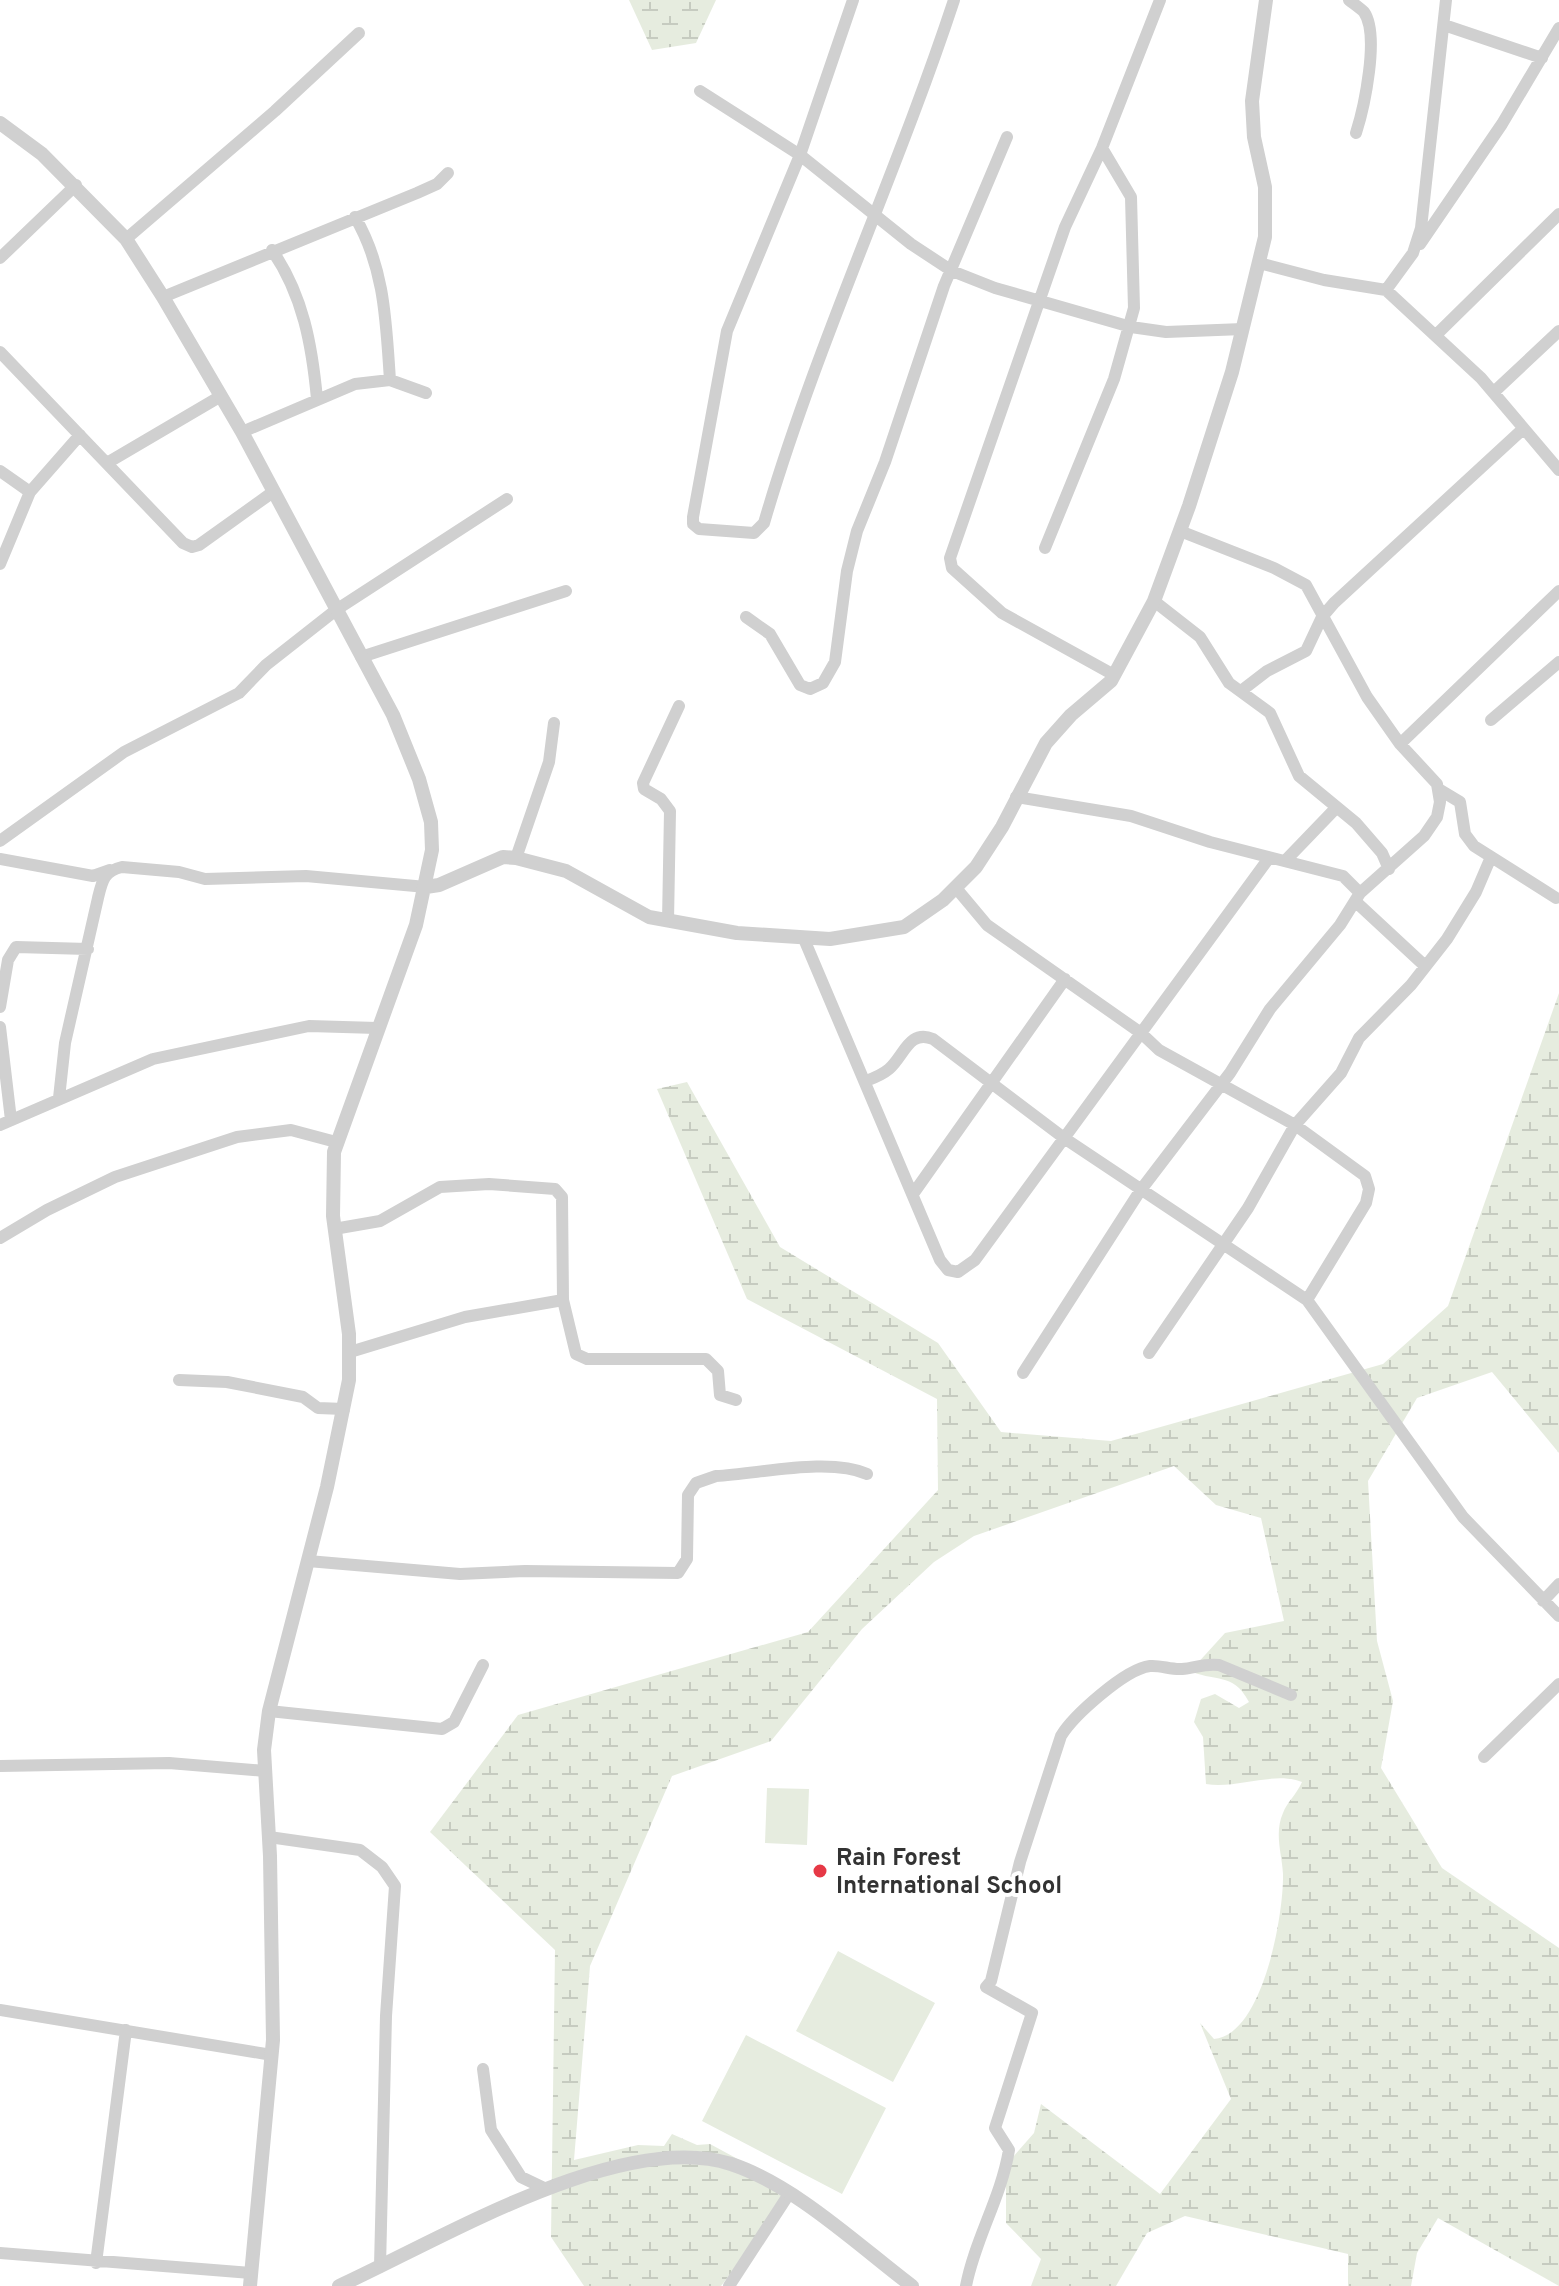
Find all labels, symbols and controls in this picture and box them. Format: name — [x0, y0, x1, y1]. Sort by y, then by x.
place label: Rain Forest International School — [836, 1844, 1062, 1902]
marker: Rain Forest International School — [811, 1862, 829, 1880]

